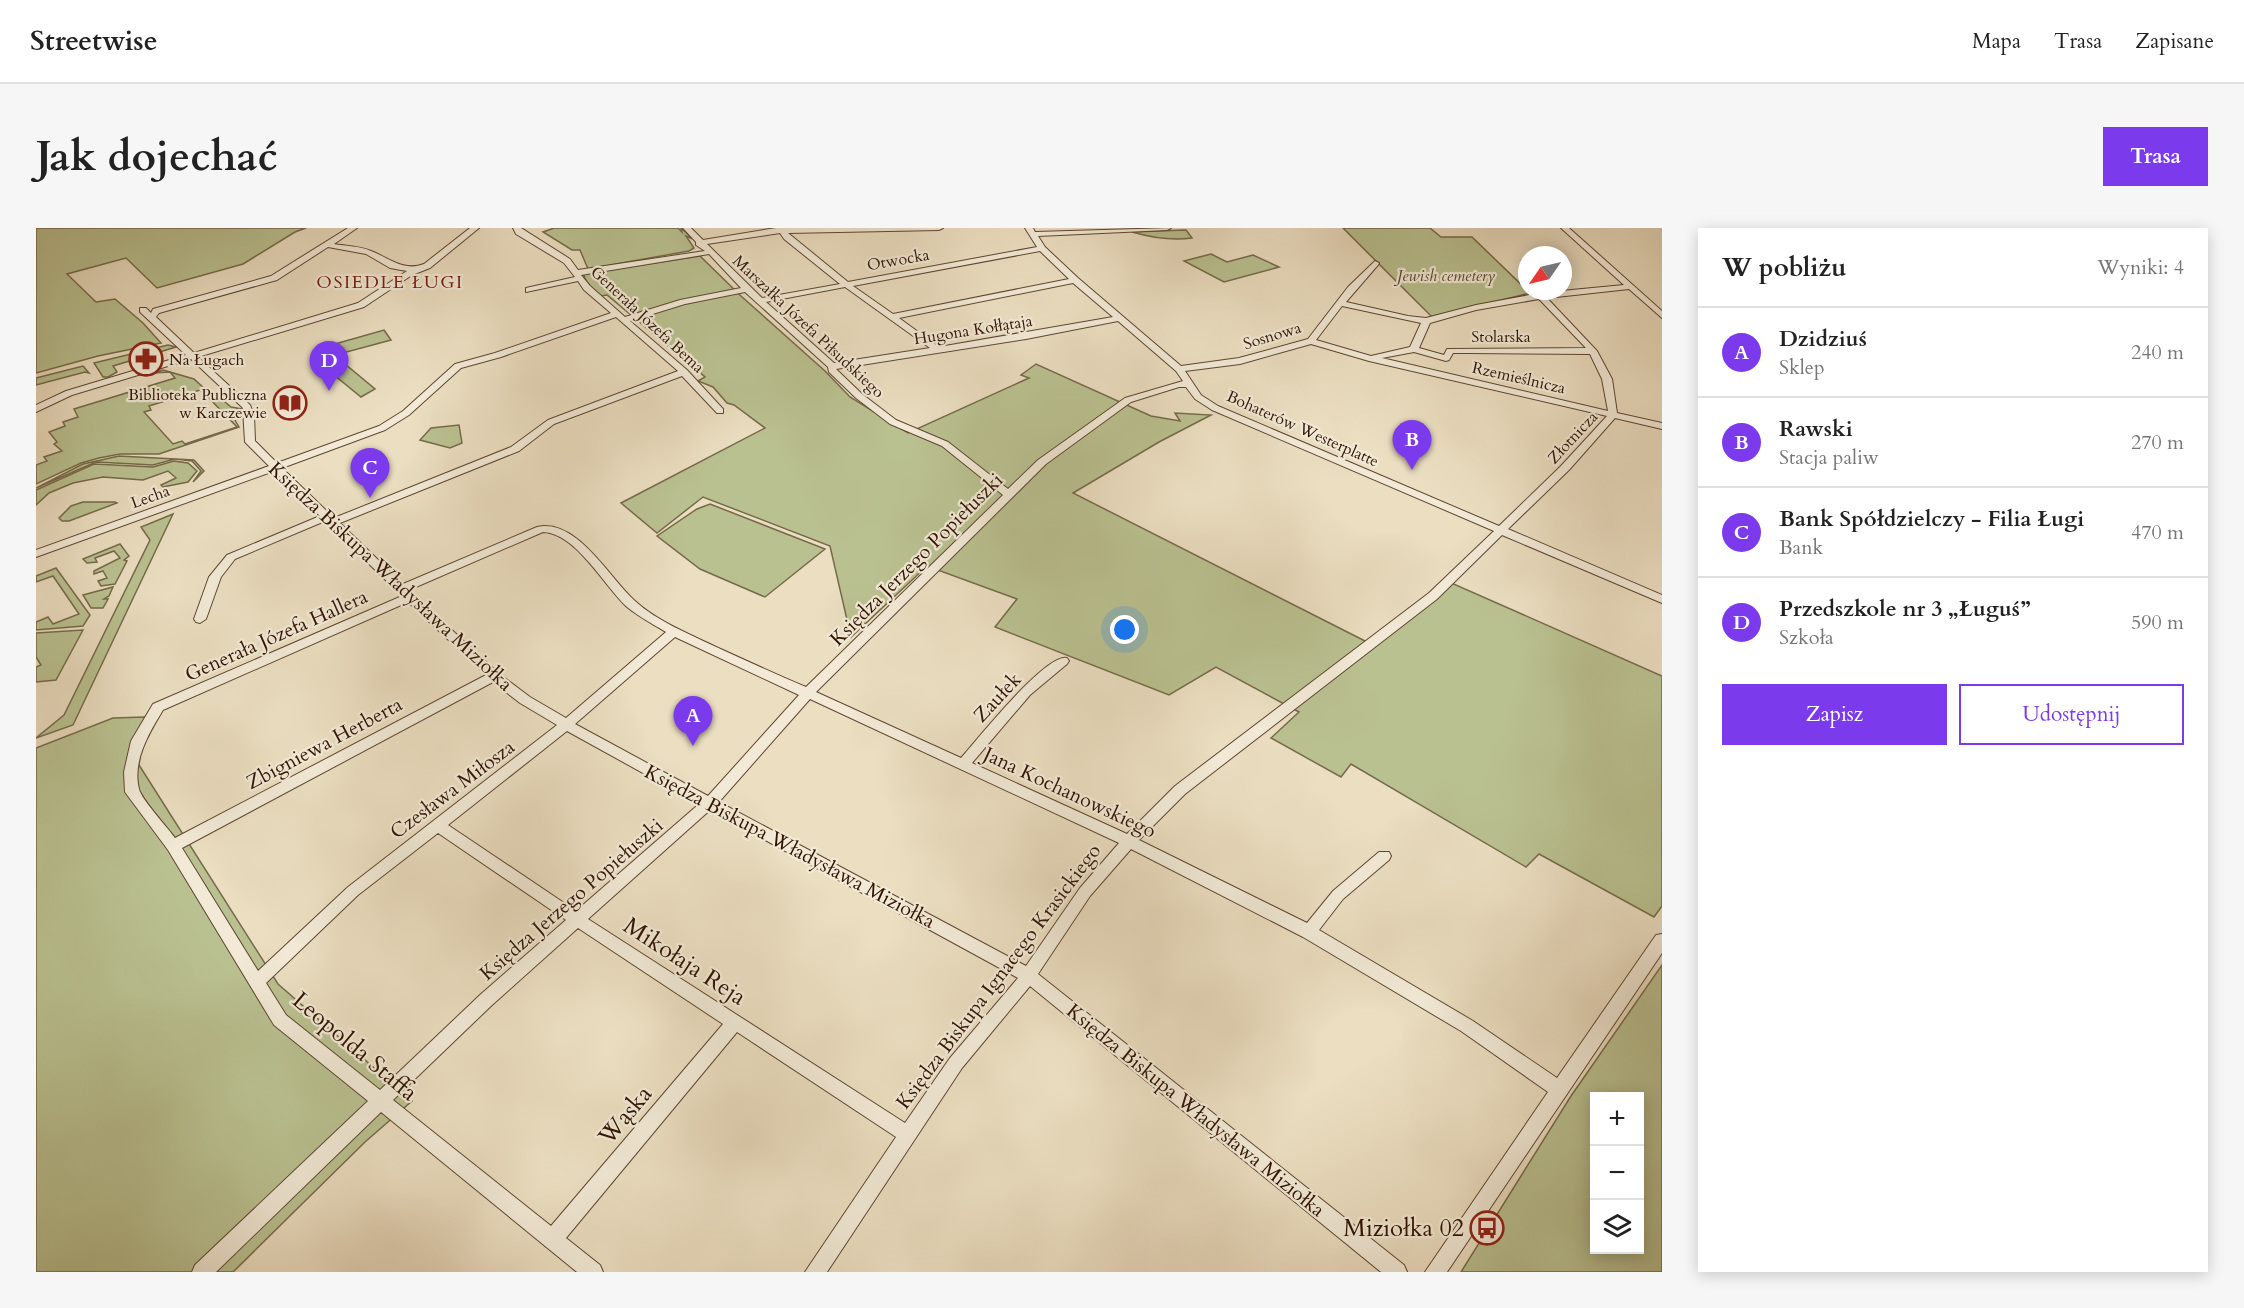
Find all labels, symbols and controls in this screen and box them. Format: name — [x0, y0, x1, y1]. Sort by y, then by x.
text: Streetwise — [30, 22, 158, 60]
text: Mapa — [1972, 27, 2021, 56]
text: Trasa — [2054, 27, 2102, 56]
text: Zapisane — [2135, 27, 2214, 56]
button: Trasa — [2103, 127, 2208, 186]
text: Jak dojechać — [36, 128, 278, 185]
street label: Otwocka — [865, 244, 931, 276]
north arrow — [1518, 246, 1572, 300]
street label: Marszałka Józefa Piłsudskiego — [728, 250, 889, 403]
text: W pobliżu — [1722, 250, 1847, 285]
text: Wyniki: 4 — [2097, 254, 2184, 281]
street label: Generała Józefa Bema — [586, 261, 709, 378]
park label: Jewish cemetery — [1393, 265, 1495, 287]
district label: OSIEDLE ŁUGI — [316, 270, 464, 295]
street label: Hugona Kołłątaja — [912, 310, 1034, 350]
street label: Sosnowa — [1241, 317, 1304, 355]
text: Dzidziuś — [1779, 324, 1867, 354]
street label: Stolarska — [1471, 326, 1531, 348]
text: A — [1734, 339, 1749, 366]
text: 240 m — [2131, 339, 2184, 366]
pharmacy icon: Na Ługach — [128, 341, 164, 377]
pin: D — [310, 342, 348, 391]
place label: Na Ługach — [169, 349, 245, 371]
text: Sklep — [1779, 354, 1825, 381]
street label: Rzemieślnicza — [1470, 357, 1568, 399]
place label: Biblioteka Publiczna w Karczewie — [128, 384, 267, 424]
library icon: Biblioteka Publiczna w Karczewie — [272, 385, 308, 421]
street label: Bohaterów Westerplatte — [1223, 385, 1382, 472]
street label: Złotnicza — [1543, 407, 1603, 469]
text: Rawski — [1779, 414, 1853, 444]
pin: B — [1392, 420, 1432, 470]
text: B — [1734, 429, 1749, 456]
text: 270 m — [2131, 429, 2184, 456]
text: Stacja paliw — [1779, 444, 1879, 471]
pin: C — [350, 448, 390, 498]
street label: Księdza Biskupa Władysława Miziołka — [262, 456, 519, 697]
street label: Księdza Jerzego Popiełuszki — [824, 466, 1009, 652]
street label: Lecha — [128, 480, 173, 514]
text: Bank Spółdzielczy - Filia Ługi — [1779, 504, 2084, 534]
text: C — [1734, 519, 1749, 546]
text: 470 m — [2131, 519, 2184, 546]
text: Bank — [1779, 534, 1823, 561]
street label: Generała Józefa Hallera — [181, 583, 372, 688]
text: Przedszkole nr 3 „Ługuś” — [1779, 594, 2030, 624]
text: D — [1733, 609, 1750, 636]
text: 590 m — [2131, 609, 2184, 636]
your location — [1110, 615, 1139, 644]
text: Szkoła — [1779, 624, 1834, 651]
street label: Zaułek — [967, 666, 1028, 728]
button: Zapisz — [1722, 684, 1947, 745]
button: Udostępnij — [1959, 684, 2184, 745]
street label: Zbigniewa Herberta — [241, 691, 407, 796]
pin: A — [674, 696, 712, 746]
street label: Czesława Miłosza — [385, 733, 520, 845]
street label: Jana Kochanowskiego — [976, 739, 1161, 844]
street label: Księdza Biskupa Władysława Miziołka — [640, 758, 940, 935]
street label: Księdza Jerzego Popiełuszki — [474, 812, 669, 987]
street label: Księdza Biskupa Ignacego Krasickiego — [890, 838, 1107, 1114]
street label: Mikołaja Reja — [617, 909, 753, 1014]
street label: Leopolda Staffa — [285, 984, 425, 1109]
street label: Księdza Biskupa Władysława Miziołka — [1061, 998, 1331, 1223]
street label: Wąska — [590, 1078, 660, 1153]
map controls — [1590, 1092, 1644, 1254]
button: + — [1590, 1092, 1644, 1146]
button: − — [1590, 1146, 1644, 1200]
button: layers — [1590, 1200, 1644, 1254]
bus stop icon: Miziołka 02 — [1469, 1210, 1505, 1246]
place label: Miziołka 02 — [1343, 1212, 1464, 1245]

